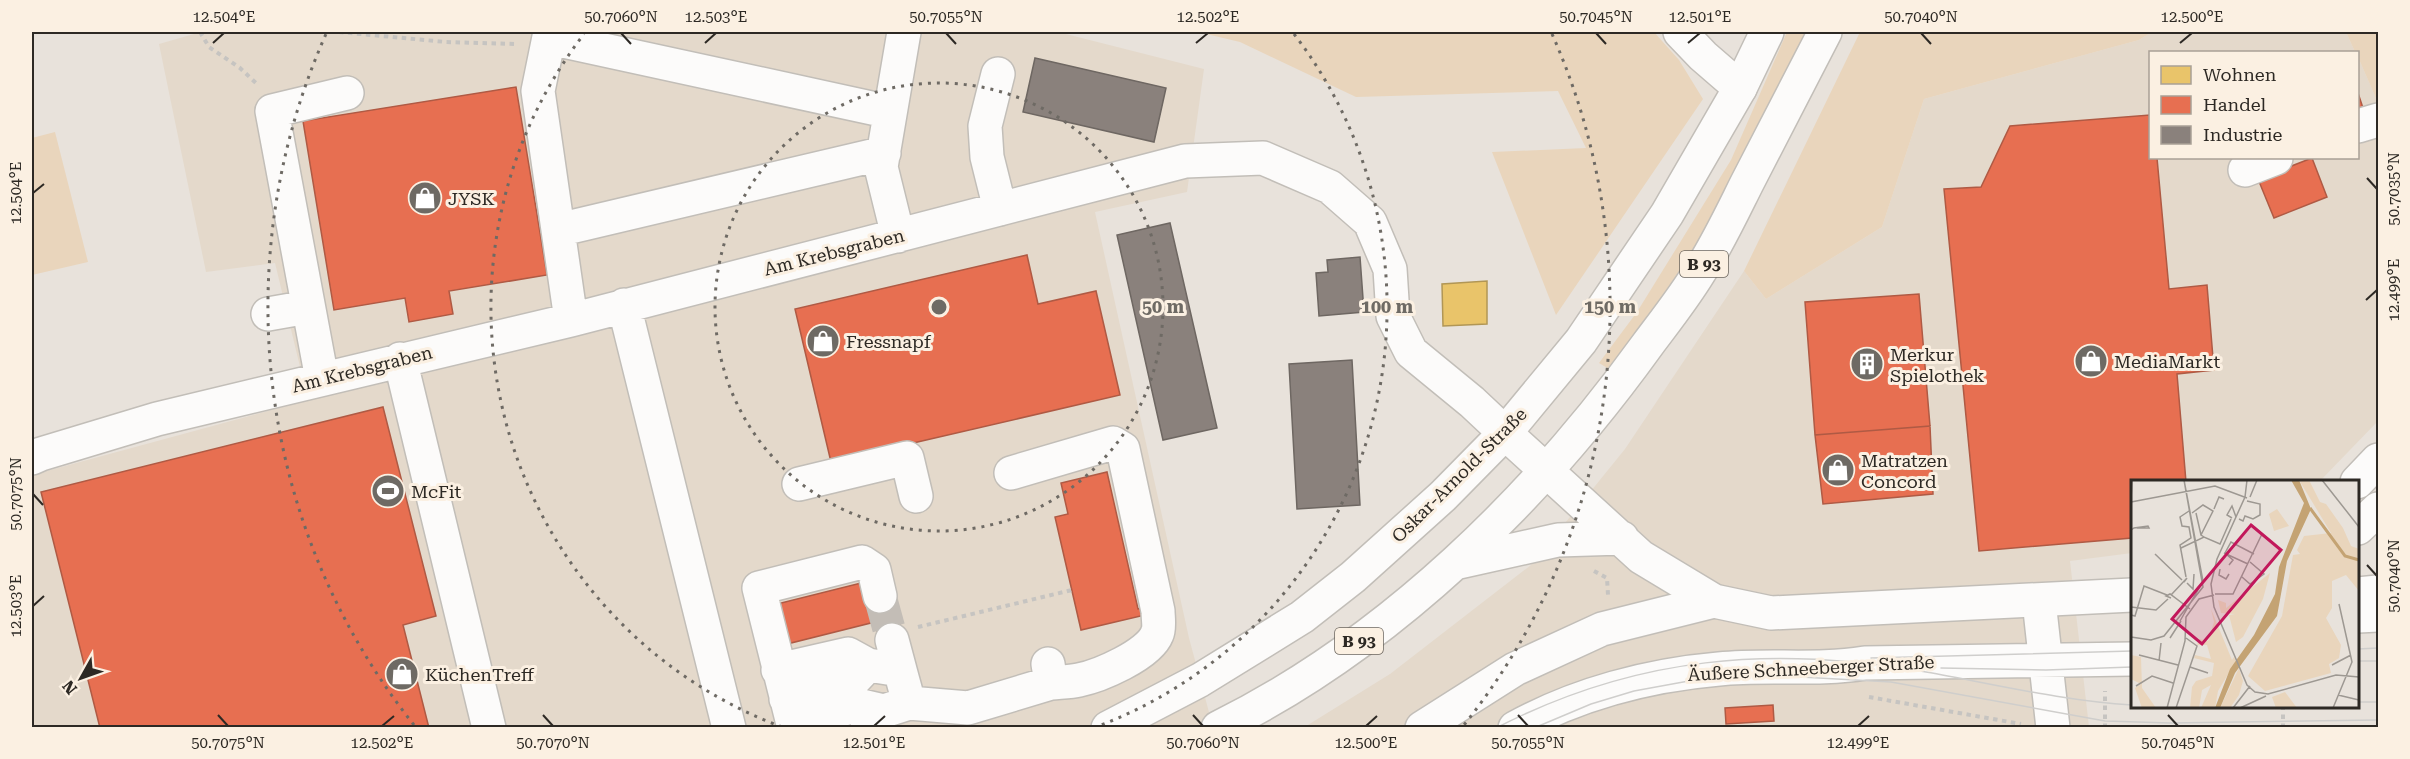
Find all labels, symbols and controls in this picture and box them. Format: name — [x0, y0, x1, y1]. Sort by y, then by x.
text: 12.504°E — [193, 8, 255, 26]
text: 50.7060°N — [584, 8, 658, 26]
text: 12.503°E — [685, 8, 747, 26]
text: 50.7055°N — [909, 8, 983, 26]
text: 12.502°E — [1177, 8, 1239, 26]
text: 50.7045°N — [1559, 8, 1633, 26]
text: 12.501°E — [1669, 8, 1731, 26]
text: 50.7040°N — [1884, 8, 1958, 26]
text: 12.500°E — [2161, 8, 2223, 26]
legend — [2149, 51, 2359, 159]
text: Wohnen — [2203, 64, 2277, 85]
text: Handel — [2203, 94, 2266, 115]
text: Industrie — [2203, 124, 2283, 145]
text: 50.7035°N — [2385, 152, 2403, 226]
text: 12.504°E — [7, 162, 25, 224]
shop icon: JYSK — [407, 180, 443, 216]
place label: JYSK — [448, 188, 495, 209]
street label: Am Krebsgraben — [762, 224, 907, 280]
road number: B 93 — [1680, 251, 1728, 277]
text: 12.499°E — [2385, 259, 2403, 321]
text: 50 m — [1142, 296, 1185, 317]
text: 100 m — [1361, 296, 1414, 317]
text: 150 m — [1584, 296, 1637, 317]
centre of rings — [929, 297, 949, 317]
shop icon: Fressnapf — [805, 323, 841, 359]
place label: Fressnapf — [846, 331, 932, 352]
street label: Am Krebsgraben — [290, 341, 435, 397]
shop icon: MediaMarkt — [2073, 343, 2109, 379]
place label: Merkur Spielothek — [1890, 344, 1985, 386]
building icon: Merkur Spielothek — [1849, 346, 1885, 382]
place label: MediaMarkt — [2114, 351, 2221, 372]
street label: Oskar-Arnold-Straße — [1387, 403, 1531, 547]
place label: Matratzen Concord — [1861, 450, 1948, 492]
shop icon: Matratzen Concord — [1820, 452, 1856, 488]
text: 50.7075°N — [7, 457, 25, 531]
sports icon: McFit — [370, 473, 406, 509]
inset map — [2131, 480, 2359, 708]
place label: McFit — [411, 481, 462, 502]
text: 50.7040°N — [2385, 539, 2403, 613]
text: 12.503°E — [7, 575, 25, 637]
road number: B 93 — [1335, 628, 1383, 654]
north arrow — [51, 648, 111, 708]
street label: Äußere Schneeberger Straße — [1687, 651, 1935, 685]
shop icon: KüchenTreff — [384, 656, 420, 692]
place label: KüchenTreff — [425, 664, 535, 685]
text: N — [59, 676, 81, 698]
text: 50.7075°N — [191, 734, 265, 752]
text: 12.502°E — [351, 734, 413, 752]
text: 50.7070°N — [516, 734, 590, 752]
text: 12.501°E — [843, 734, 905, 752]
text: 50.7060°N — [1166, 734, 1240, 752]
text: 12.500°E — [1335, 734, 1397, 752]
text: 50.7055°N — [1491, 734, 1565, 752]
text: 12.499°E — [1827, 734, 1889, 752]
text: 50.7045°N — [2141, 734, 2215, 752]

